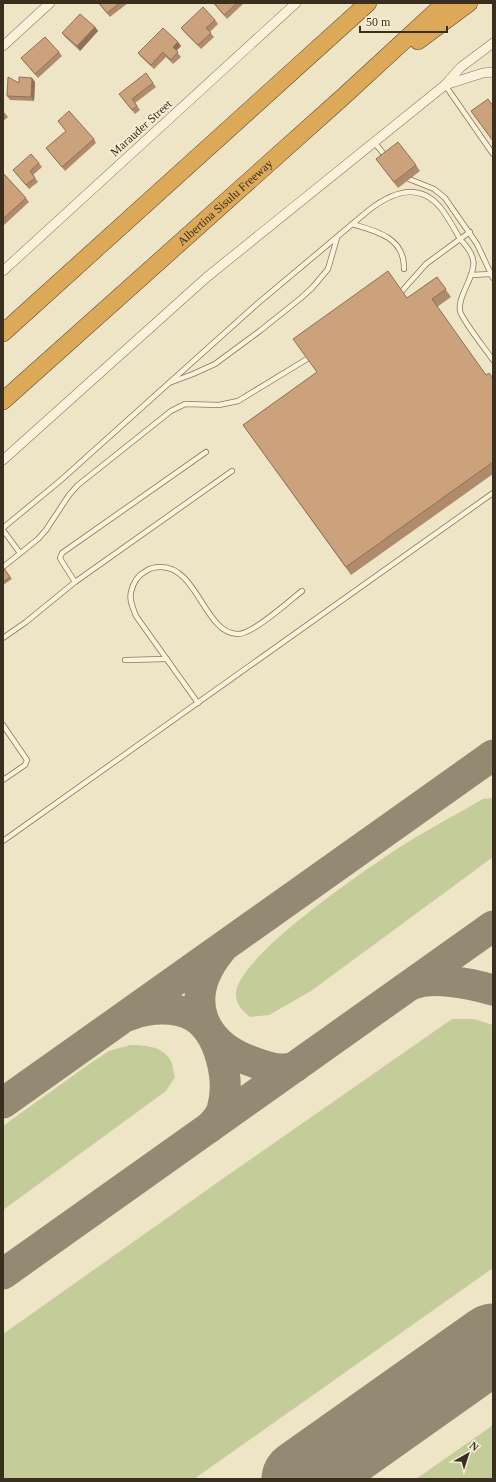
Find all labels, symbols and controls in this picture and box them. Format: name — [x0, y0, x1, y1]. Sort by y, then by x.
scale bar — [360, 8, 447, 34]
text: 50 m — [366, 15, 391, 29]
street label: Marauder Street — [107, 96, 175, 159]
street label: Albertina Sisulu Freeway — [175, 156, 276, 248]
north arrow — [448, 1434, 488, 1474]
text: N — [467, 1439, 481, 1453]

